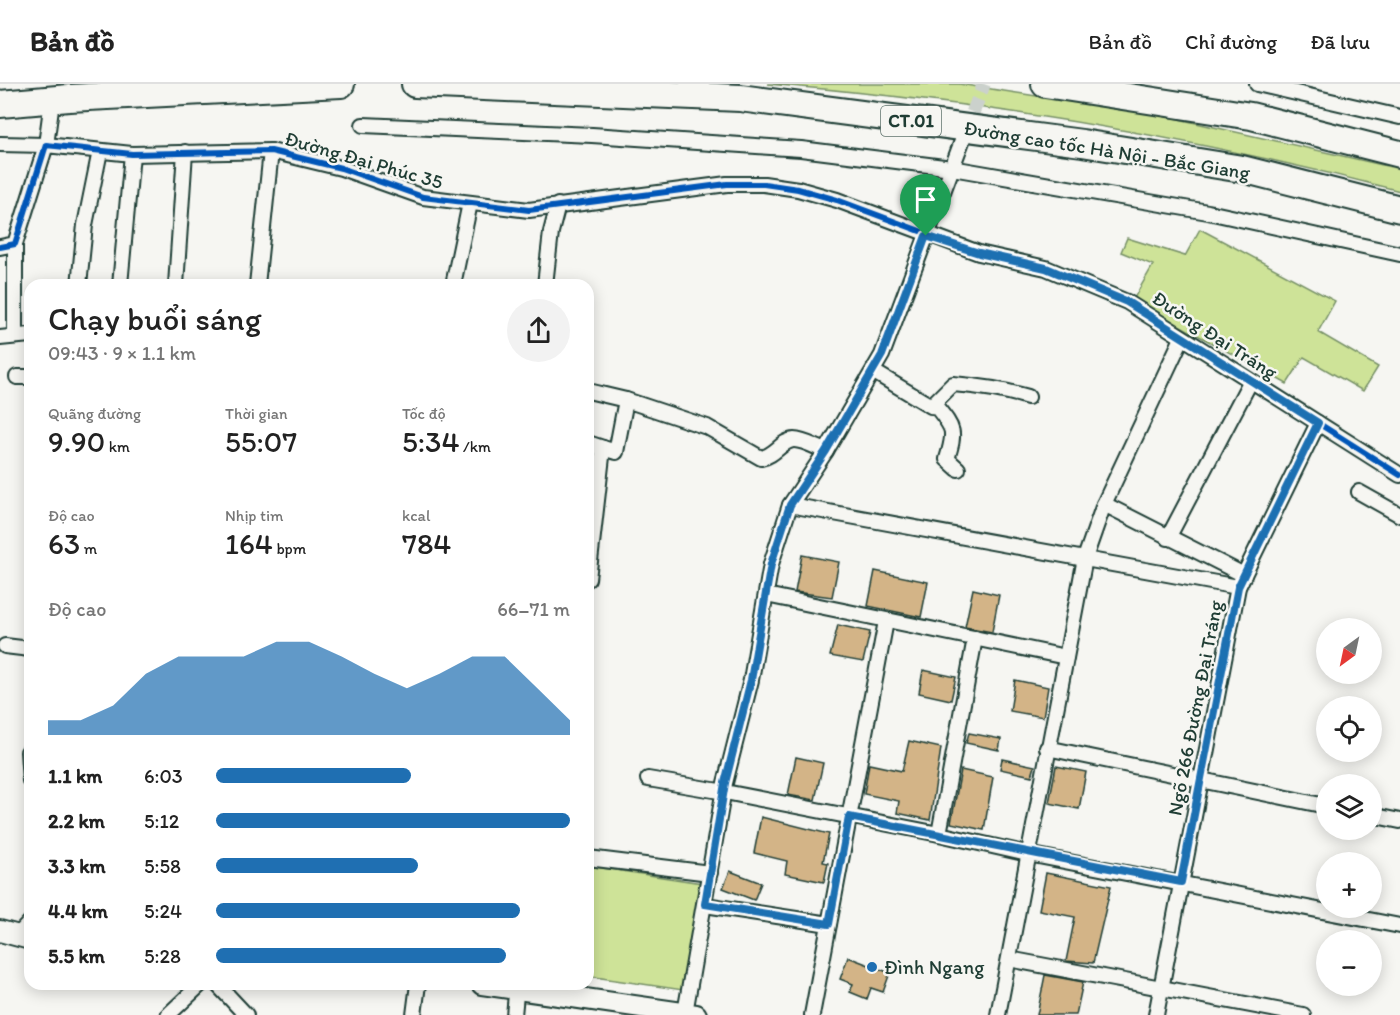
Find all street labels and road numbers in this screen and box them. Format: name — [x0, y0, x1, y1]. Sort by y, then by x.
road number: CT.01 — [881, 106, 941, 136]
street label: Đường cao tốc Hà Nội - Bắc Giang — [962, 116, 1252, 185]
street label: Đường Đại Phúc 35 — [282, 126, 446, 194]
street label: Đường Đại Tráng — [1148, 286, 1283, 385]
street label: Ngõ 266 Đường Đại Tráng — [1162, 597, 1228, 818]

